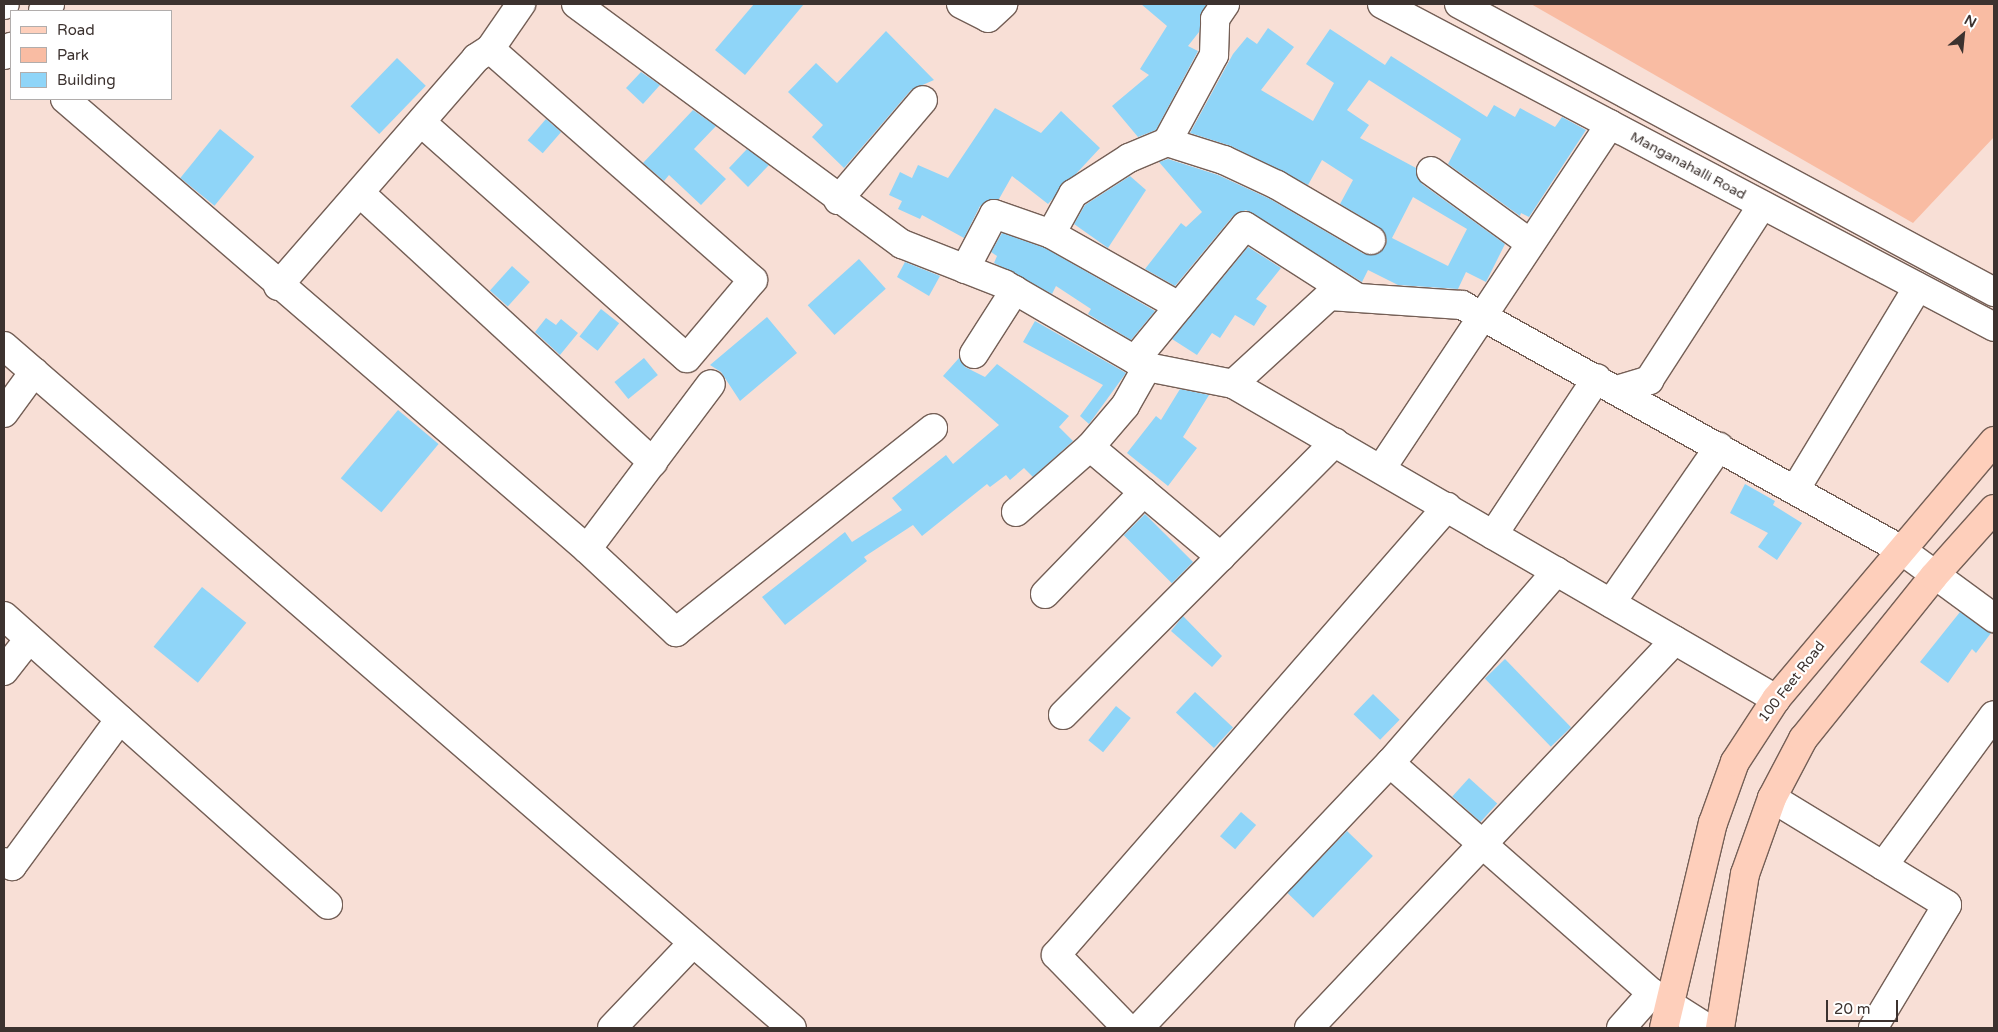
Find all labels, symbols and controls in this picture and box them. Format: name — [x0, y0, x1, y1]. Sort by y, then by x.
legend — [10, 10, 172, 100]
north arrow — [1938, 10, 1988, 60]
text: N — [1961, 11, 1979, 31]
text: Road — [57, 21, 95, 39]
text: Park — [57, 46, 89, 64]
text: Building — [57, 71, 116, 89]
street label: Manganahalli Road — [1627, 128, 1749, 204]
street label: 100 Feet Road — [1755, 638, 1829, 726]
scale bar — [1828, 990, 1900, 1022]
text: 20 m — [1834, 1000, 1871, 1018]

